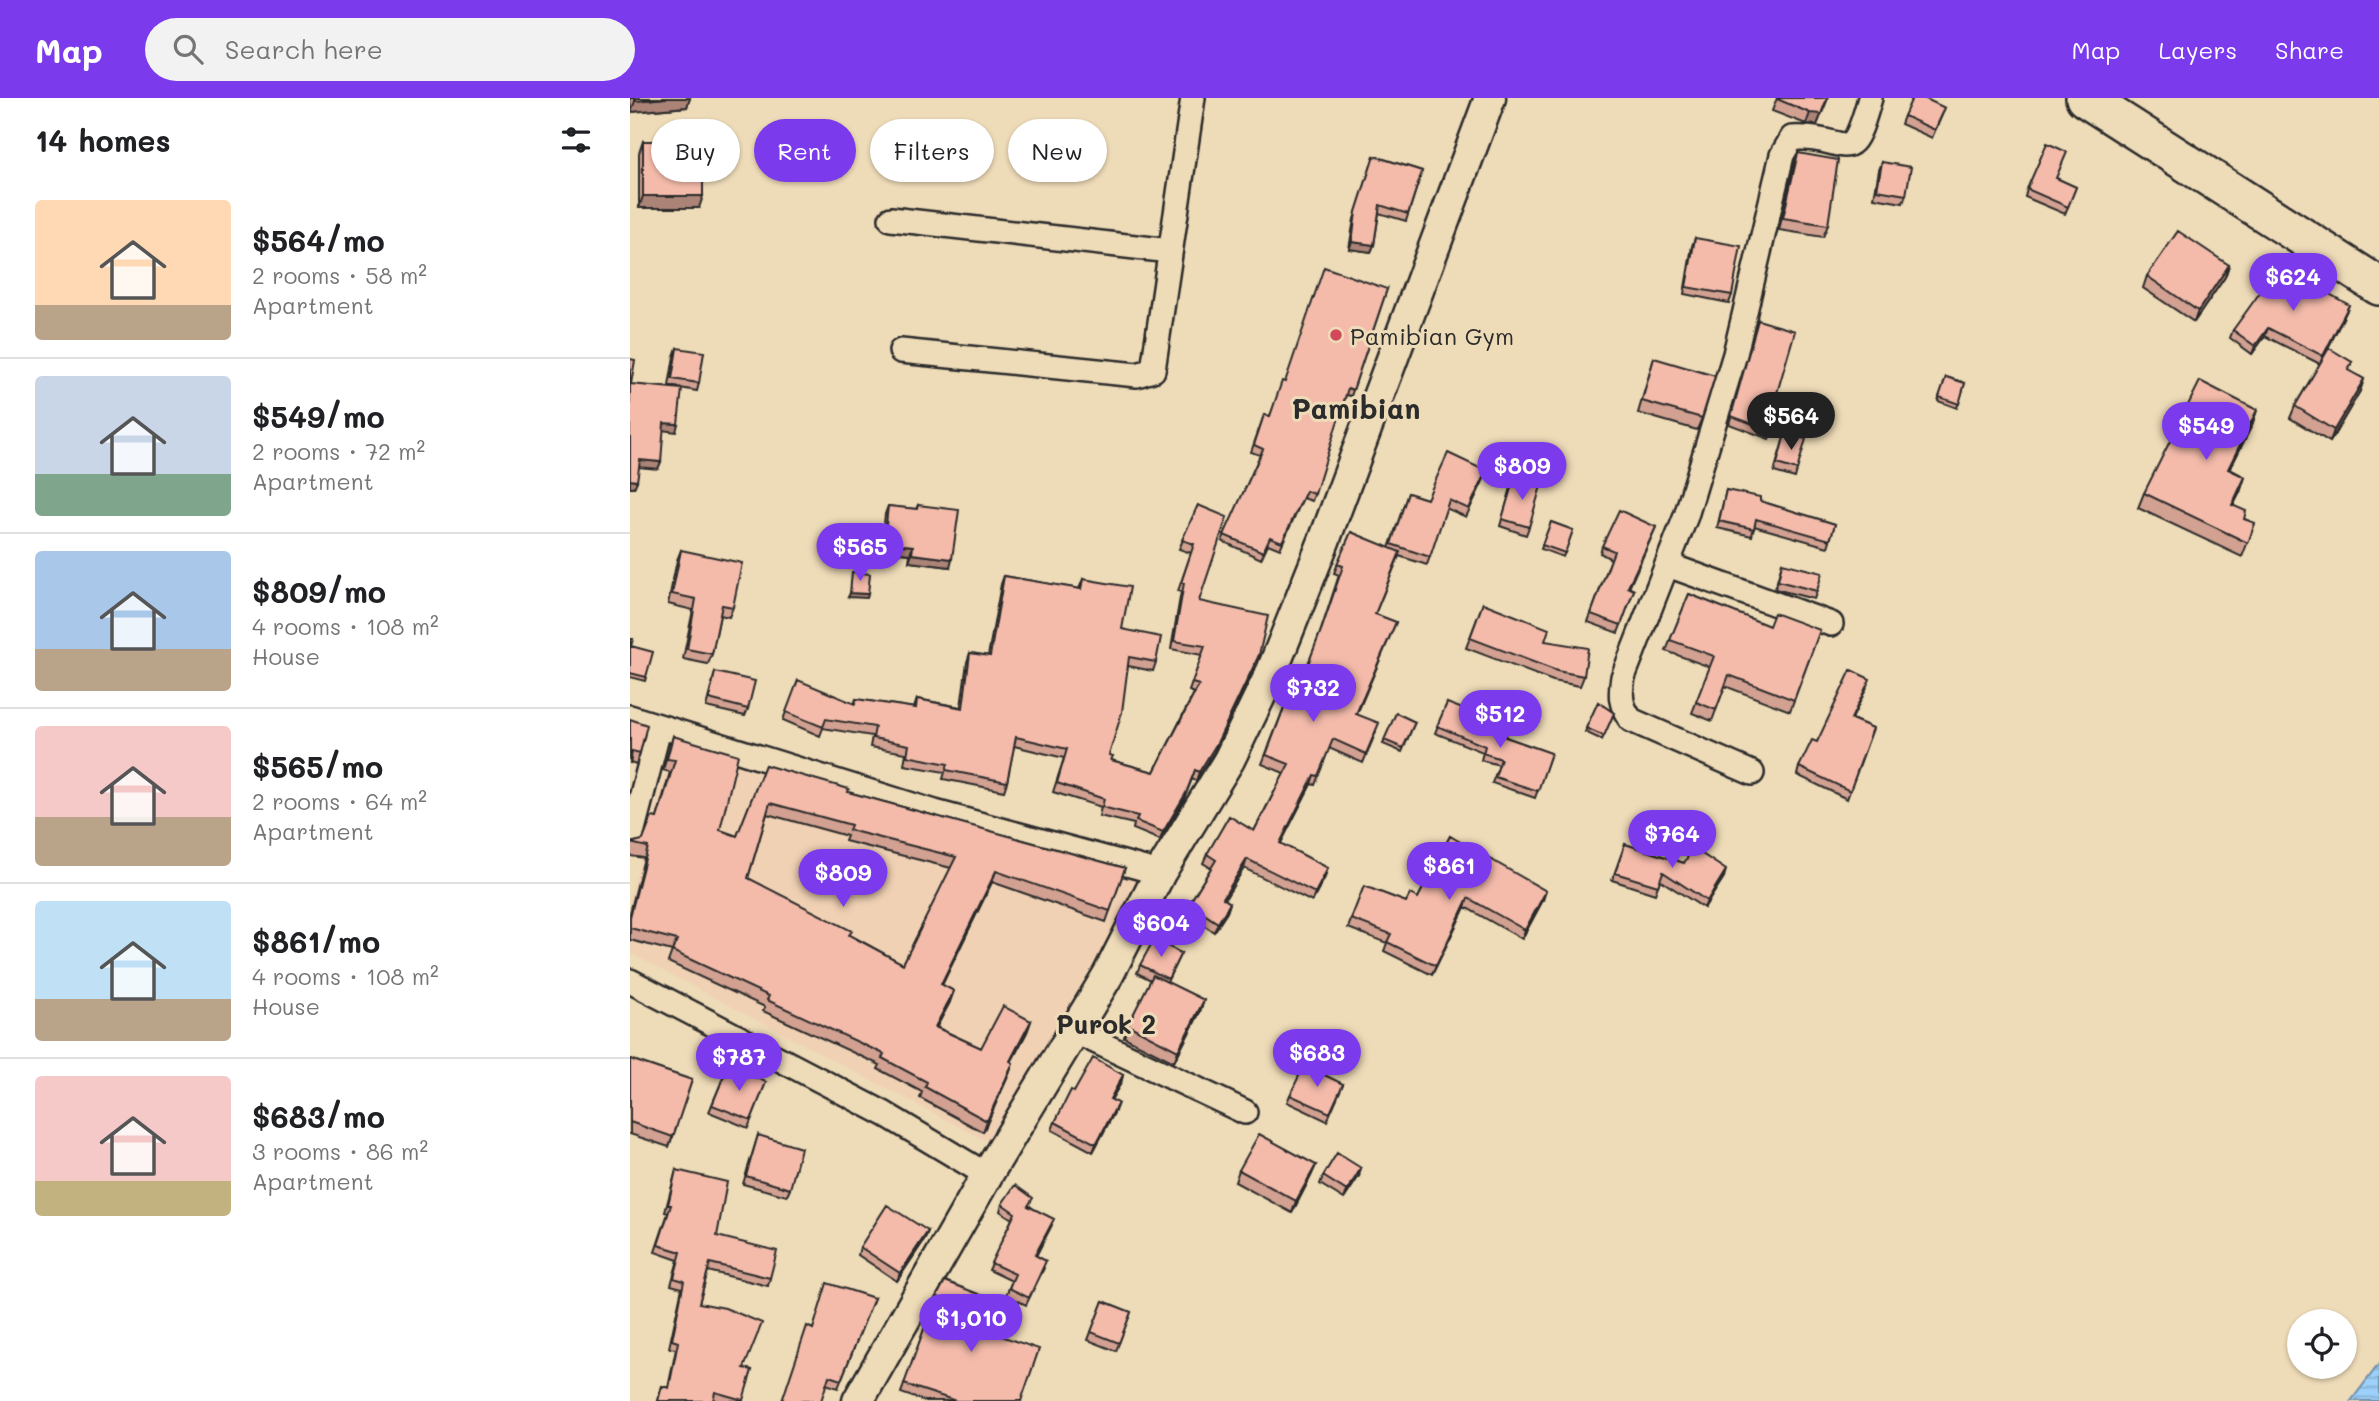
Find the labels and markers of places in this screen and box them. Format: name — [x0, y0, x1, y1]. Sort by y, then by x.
pin: $624 — [2252, 254, 2334, 313]
place label: Pamibian Gym — [1350, 320, 1514, 351]
marker: Pamibian Gym — [1328, 327, 1344, 343]
pin: $564 — [1750, 392, 1832, 452]
pin: $549 — [2165, 402, 2247, 462]
pin: $809 — [1481, 442, 1563, 502]
pin: $565 — [819, 524, 901, 583]
pin: $732 — [1272, 664, 1354, 724]
pin: $512 — [1459, 690, 1541, 750]
pin: $764 — [1631, 810, 1713, 870]
pin: $861 — [1408, 842, 1490, 902]
pin: $809 — [802, 850, 884, 909]
pin: $604 — [1120, 900, 1202, 959]
pin: $683 — [1276, 1030, 1358, 1089]
pin: $787 — [698, 1034, 780, 1093]
pin: $1,010 — [914, 1294, 1028, 1354]

